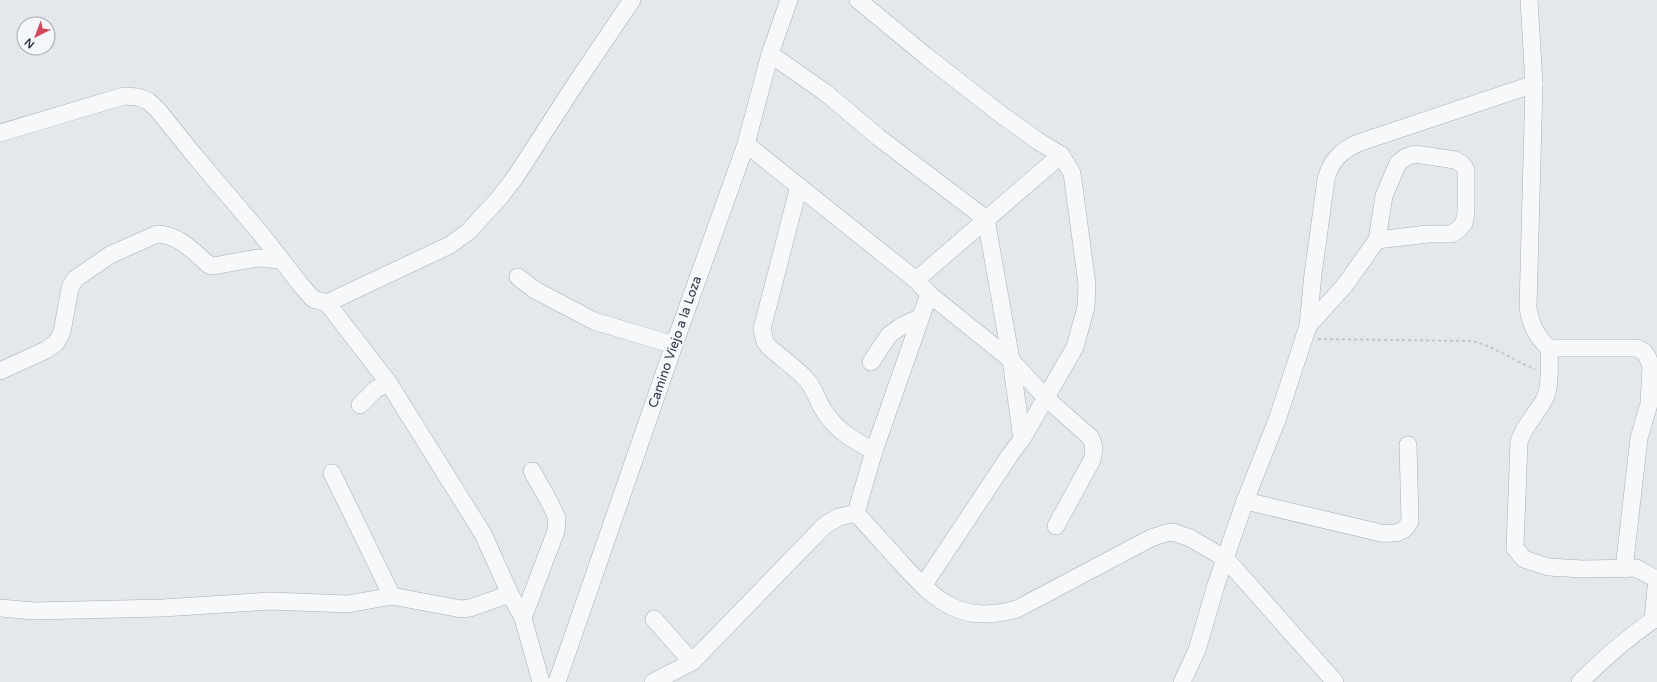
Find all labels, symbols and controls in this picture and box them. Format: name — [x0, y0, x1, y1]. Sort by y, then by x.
north arrow — [16, 16, 56, 56]
text: N — [22, 35, 37, 51]
street label: Camino Viejo a la Loza — [645, 274, 705, 410]

